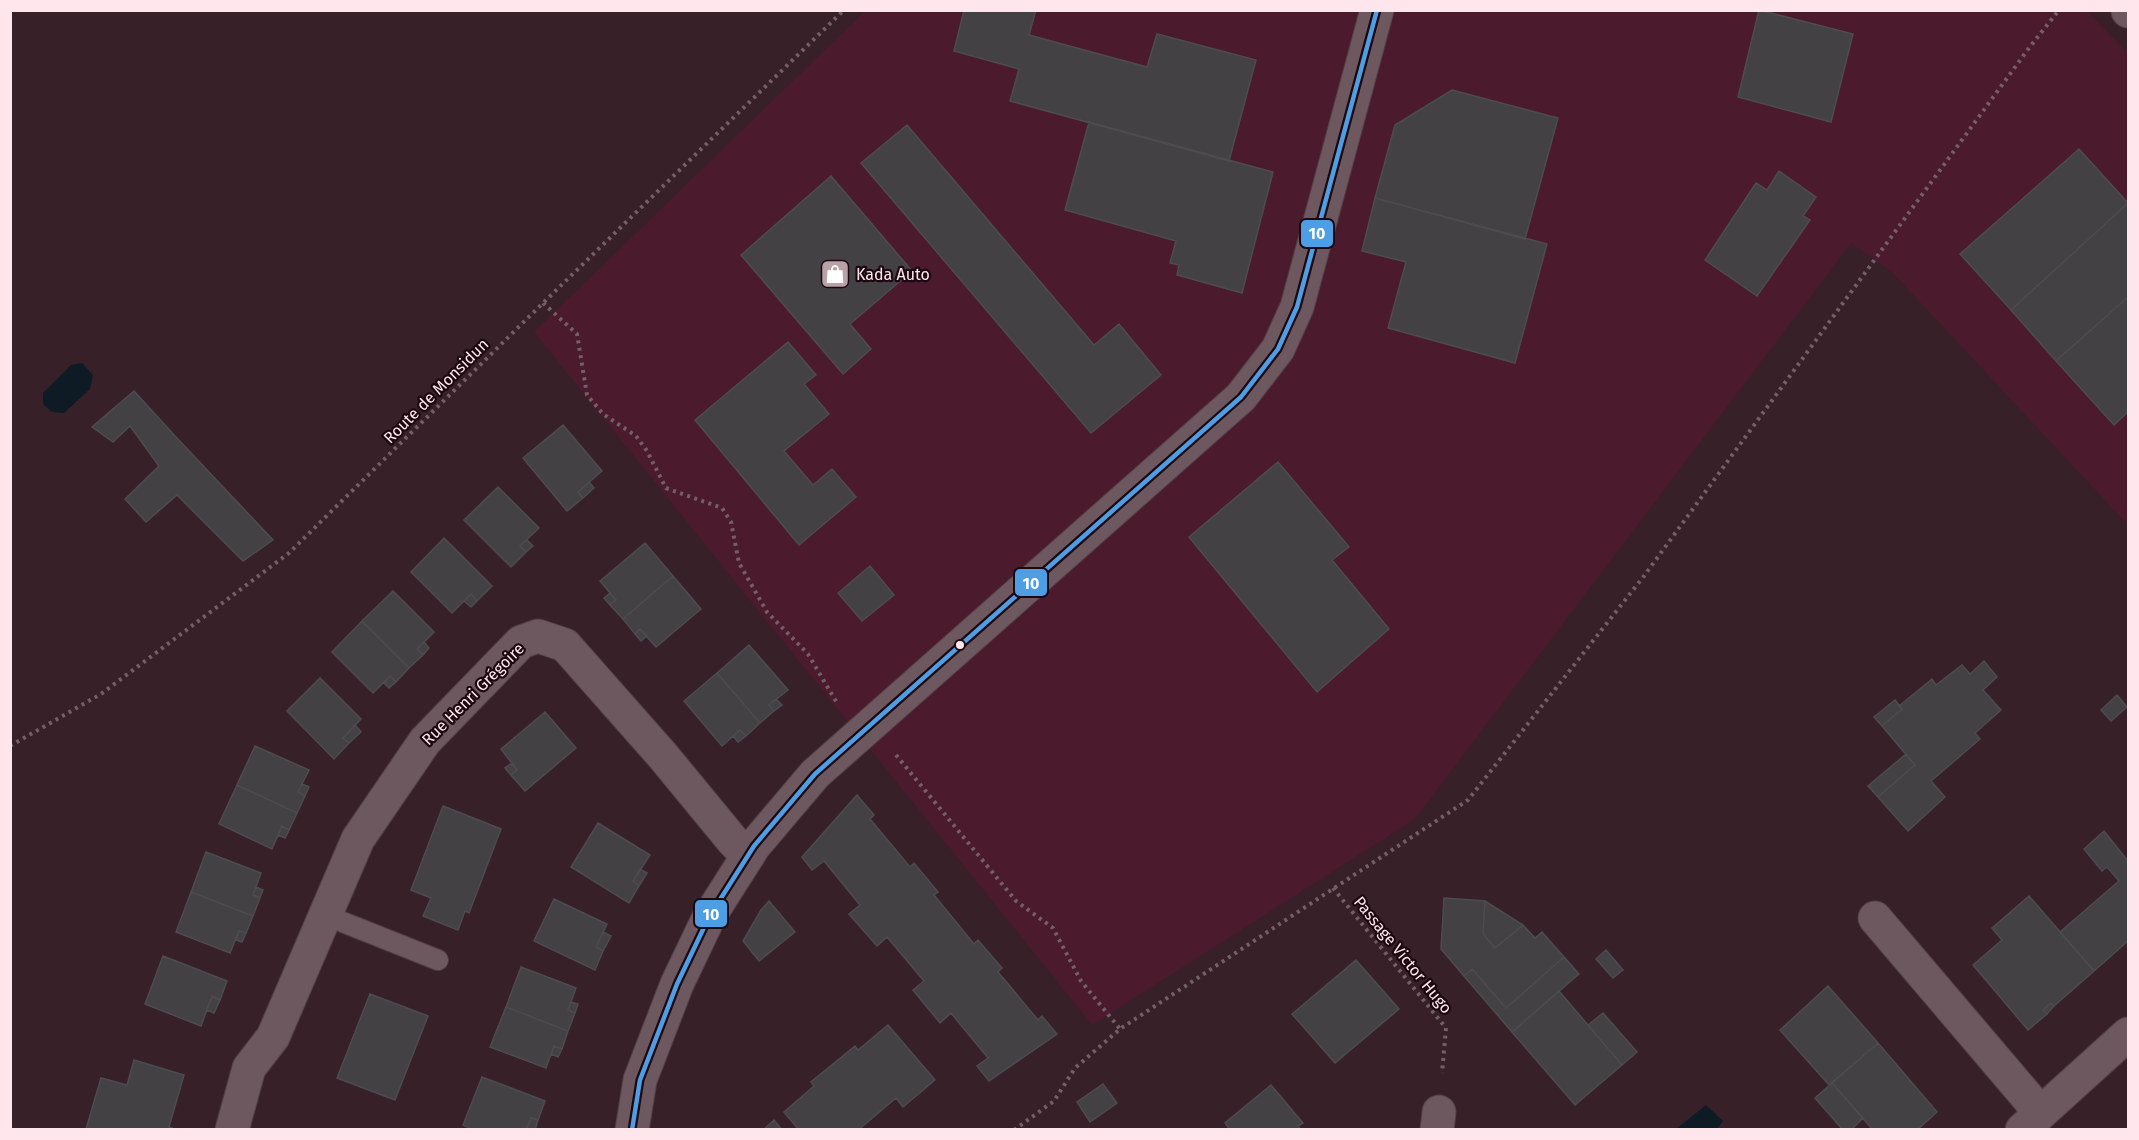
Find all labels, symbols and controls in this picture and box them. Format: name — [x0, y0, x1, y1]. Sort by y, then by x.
line badge: 10 — [1300, 219, 1334, 248]
text: 10 — [1309, 224, 1325, 243]
shop icon: Kada Auto — [819, 258, 851, 290]
place label: Kada Auto — [856, 265, 930, 284]
street label: Route de Monsidun — [380, 335, 492, 447]
line badge: 10 — [1014, 568, 1048, 597]
text: 10 — [1023, 574, 1039, 593]
street label: Rue Henri Grégoire — [418, 639, 528, 749]
unlabelled marker — [954, 639, 966, 651]
street label: Passage Victor Hugo — [1350, 893, 1456, 1017]
line badge: 10 — [694, 899, 728, 928]
text: 10 — [703, 905, 719, 924]

